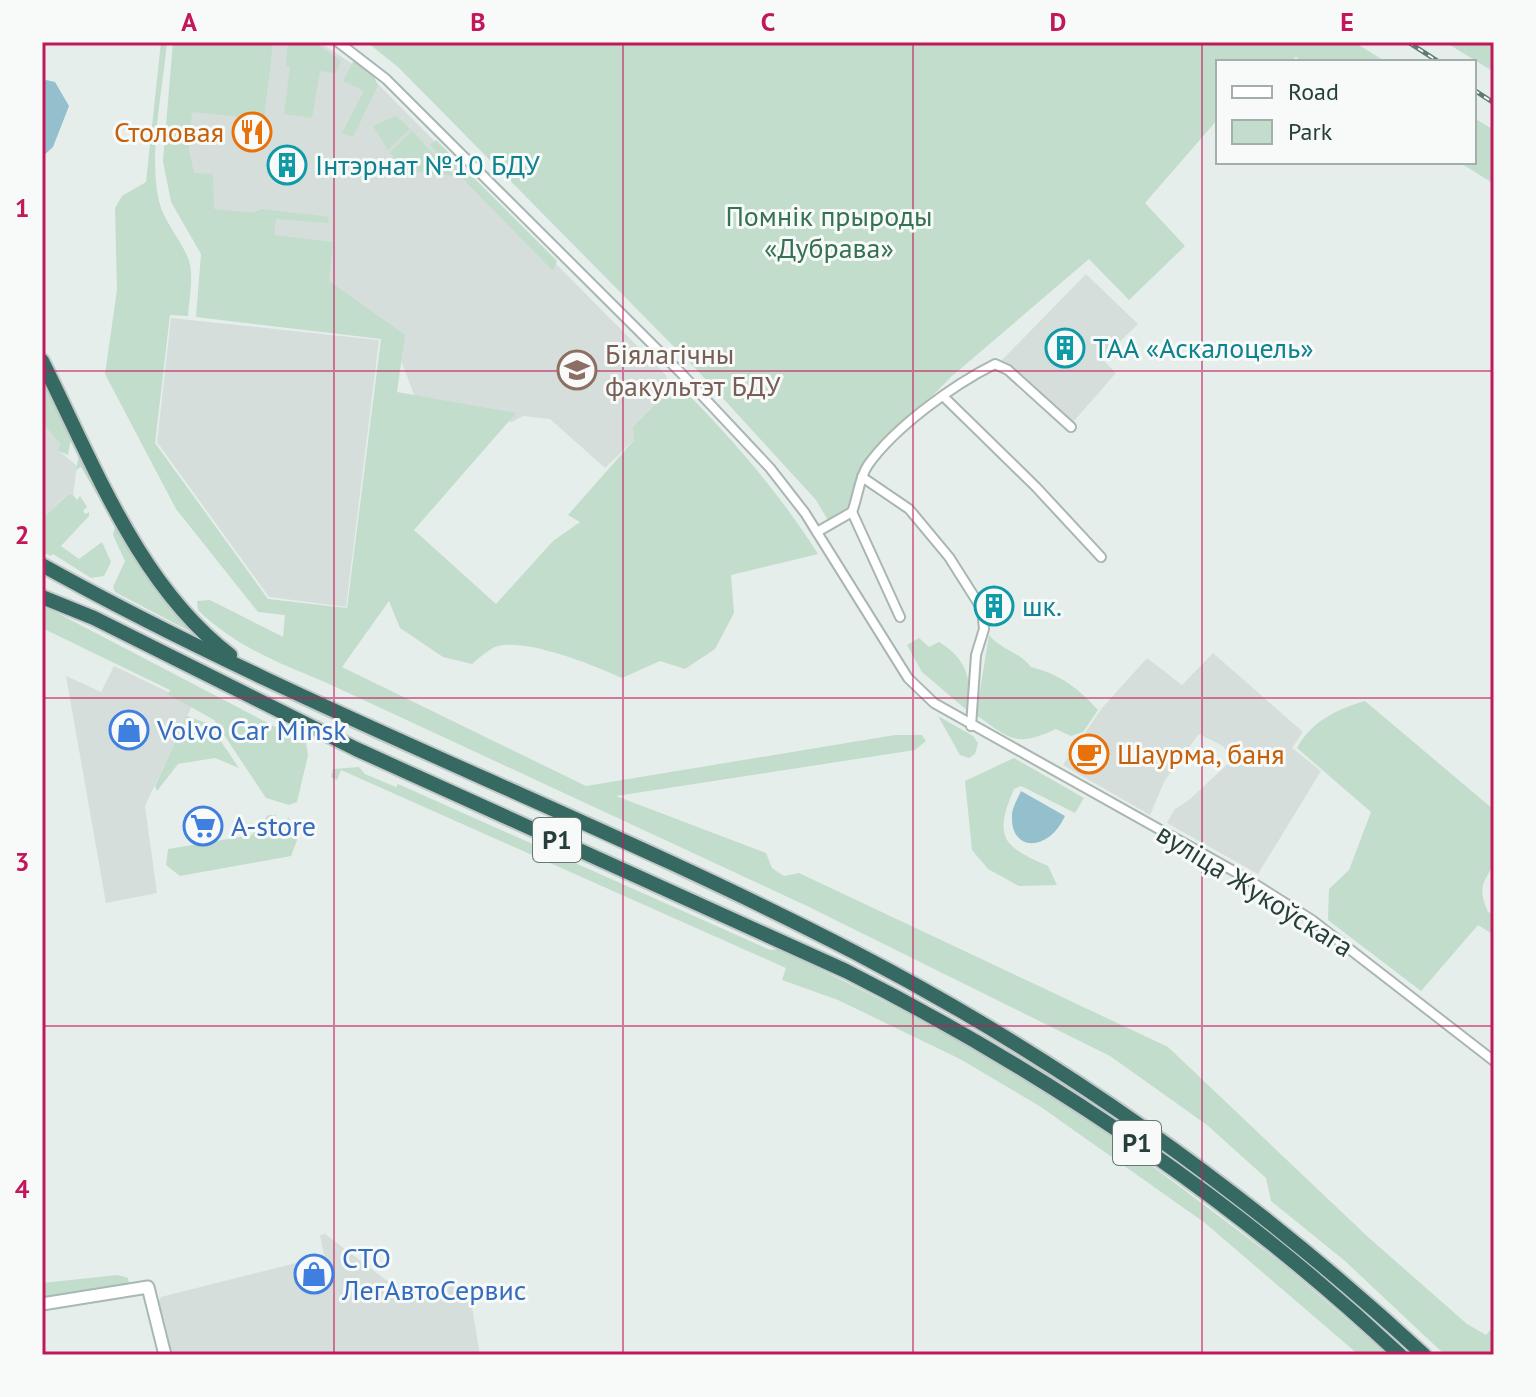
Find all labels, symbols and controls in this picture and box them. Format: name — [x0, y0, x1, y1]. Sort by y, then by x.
text: A — [181, 5, 197, 38]
text: B — [470, 5, 486, 38]
text: C — [761, 5, 775, 38]
text: D — [1050, 5, 1066, 38]
text: E — [1340, 5, 1354, 38]
legend — [1216, 60, 1476, 164]
text: Road — [1288, 76, 1339, 107]
restaurant icon: Столовая — [231, 111, 273, 153]
place label: Столовая — [114, 113, 224, 150]
text: Park — [1288, 116, 1333, 147]
building icon: Інтэрнат №10 БДУ — [266, 144, 308, 186]
place label: Інтэрнат №10 БДУ — [315, 146, 540, 183]
text: 1 — [15, 191, 29, 224]
park label: Помнік прыроды «Дубрава» — [725, 197, 933, 266]
building icon: ТАА «Аскалоцель» — [1044, 327, 1086, 369]
place label: ТАА «Аскалоцель» — [1093, 329, 1314, 366]
place label: Біялагічны факультэт БДУ — [605, 335, 781, 404]
school or university icon: Біялагічны факультэт БДУ — [556, 349, 598, 391]
text: 2 — [15, 518, 29, 551]
building icon: шк. — [973, 585, 1015, 627]
place label: шк. — [1022, 587, 1062, 624]
shop icon: Volvo Car Minsk — [108, 709, 150, 751]
place label: Volvo Car Minsk — [156, 711, 347, 748]
cafe icon: Шаурма, баня — [1068, 733, 1110, 775]
place label: Шаурма, баня — [1117, 735, 1285, 772]
supermarket icon: А-store — [182, 805, 224, 847]
place label: А-store — [231, 807, 316, 844]
street label: вуліца Жукоўскага — [1150, 814, 1361, 965]
road number: Р1 — [533, 818, 581, 862]
text: 3 — [15, 845, 29, 878]
road number: Р1 — [1113, 1121, 1161, 1165]
text: 4 — [15, 1172, 30, 1205]
place label: СТО ЛегАвтоСервис — [341, 1239, 526, 1308]
shop icon: СТО ЛегАвтоСервис — [293, 1253, 335, 1295]

